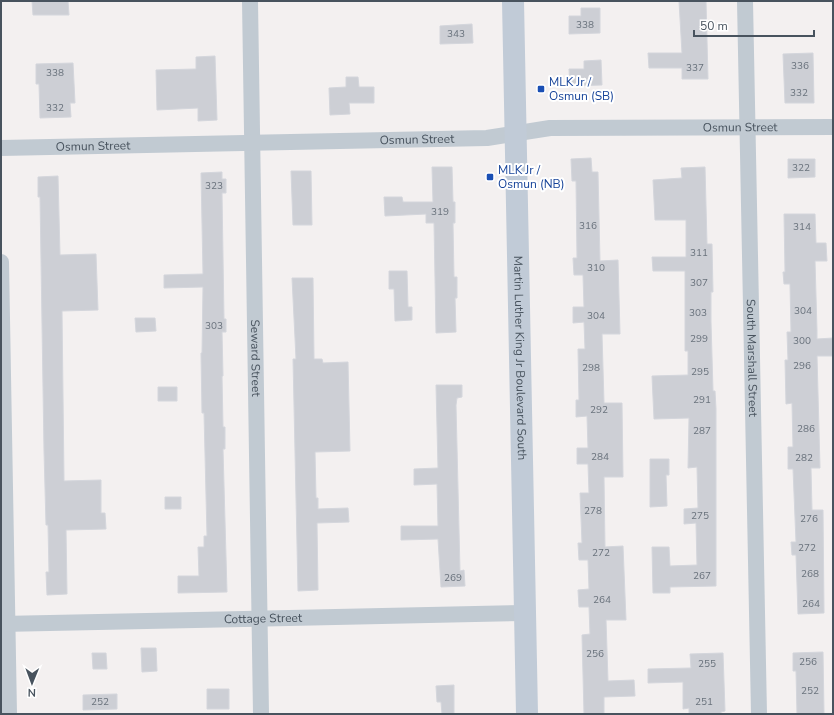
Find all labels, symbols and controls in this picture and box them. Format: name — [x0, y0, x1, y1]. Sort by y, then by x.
scale bar — [694, 12, 814, 38]
house number: 338 — [576, 18, 594, 32]
text: 50 m — [700, 18, 728, 34]
house number: 343 — [447, 27, 465, 41]
house number: 336 — [791, 59, 809, 73]
house number: 337 — [686, 61, 704, 75]
house number: 338 — [46, 66, 64, 80]
place label: MLK Jr / Osmun (SB) — [549, 74, 614, 104]
marker: MLK Jr / Osmun (SB) — [536, 84, 546, 94]
house number: 332 — [790, 86, 808, 100]
house number: 332 — [46, 101, 64, 115]
street label: Osmun Street — [703, 119, 778, 135]
street label: Osmun Street — [379, 131, 455, 148]
street label: Osmun Street — [55, 137, 131, 155]
house number: 322 — [792, 161, 810, 175]
place label: MLK Jr / Osmun (NB) — [498, 162, 564, 192]
marker: MLK Jr / Osmun (NB) — [485, 172, 495, 182]
house number: 323 — [205, 179, 223, 193]
house number: 319 — [431, 205, 449, 219]
house number: 316 — [579, 219, 597, 233]
house number: 314 — [793, 220, 811, 234]
house number: 311 — [690, 246, 708, 260]
street label: Martin Luther King Jr Boulevard South — [510, 255, 530, 460]
house number: 310 — [587, 261, 605, 275]
house number: 307 — [690, 276, 708, 290]
street label: South Marshall Street — [743, 299, 761, 418]
house number: 304 — [794, 304, 812, 318]
house number: 303 — [689, 306, 707, 320]
house number: 304 — [587, 309, 605, 323]
house number: 303 — [205, 319, 223, 333]
street label: Seward Street — [247, 319, 264, 397]
house number: 299 — [690, 332, 708, 346]
house number: 300 — [793, 334, 811, 348]
house number: 296 — [793, 359, 811, 373]
house number: 298 — [582, 361, 600, 375]
house number: 295 — [691, 365, 709, 379]
house number: 291 — [693, 393, 711, 407]
house number: 292 — [590, 403, 608, 417]
house number: 286 — [797, 422, 815, 436]
house number: 287 — [693, 424, 711, 438]
house number: 284 — [591, 450, 609, 464]
house number: 282 — [795, 451, 813, 465]
house number: 278 — [584, 504, 602, 518]
house number: 275 — [691, 509, 709, 523]
house number: 276 — [800, 512, 818, 526]
house number: 272 — [798, 541, 816, 555]
house number: 272 — [592, 546, 610, 560]
house number: 268 — [801, 567, 819, 581]
house number: 267 — [693, 569, 711, 583]
house number: 269 — [444, 571, 462, 585]
house number: 264 — [593, 593, 611, 607]
house number: 264 — [802, 597, 820, 611]
street label: Cottage Street — [224, 610, 303, 627]
house number: 256 — [586, 647, 604, 661]
house number: 256 — [799, 655, 817, 669]
house number: 255 — [698, 657, 716, 671]
north arrow — [12, 663, 52, 703]
house number: 252 — [801, 684, 819, 698]
text: N — [28, 685, 36, 700]
house number: 252 — [91, 695, 109, 709]
house number: 251 — [695, 695, 713, 709]

